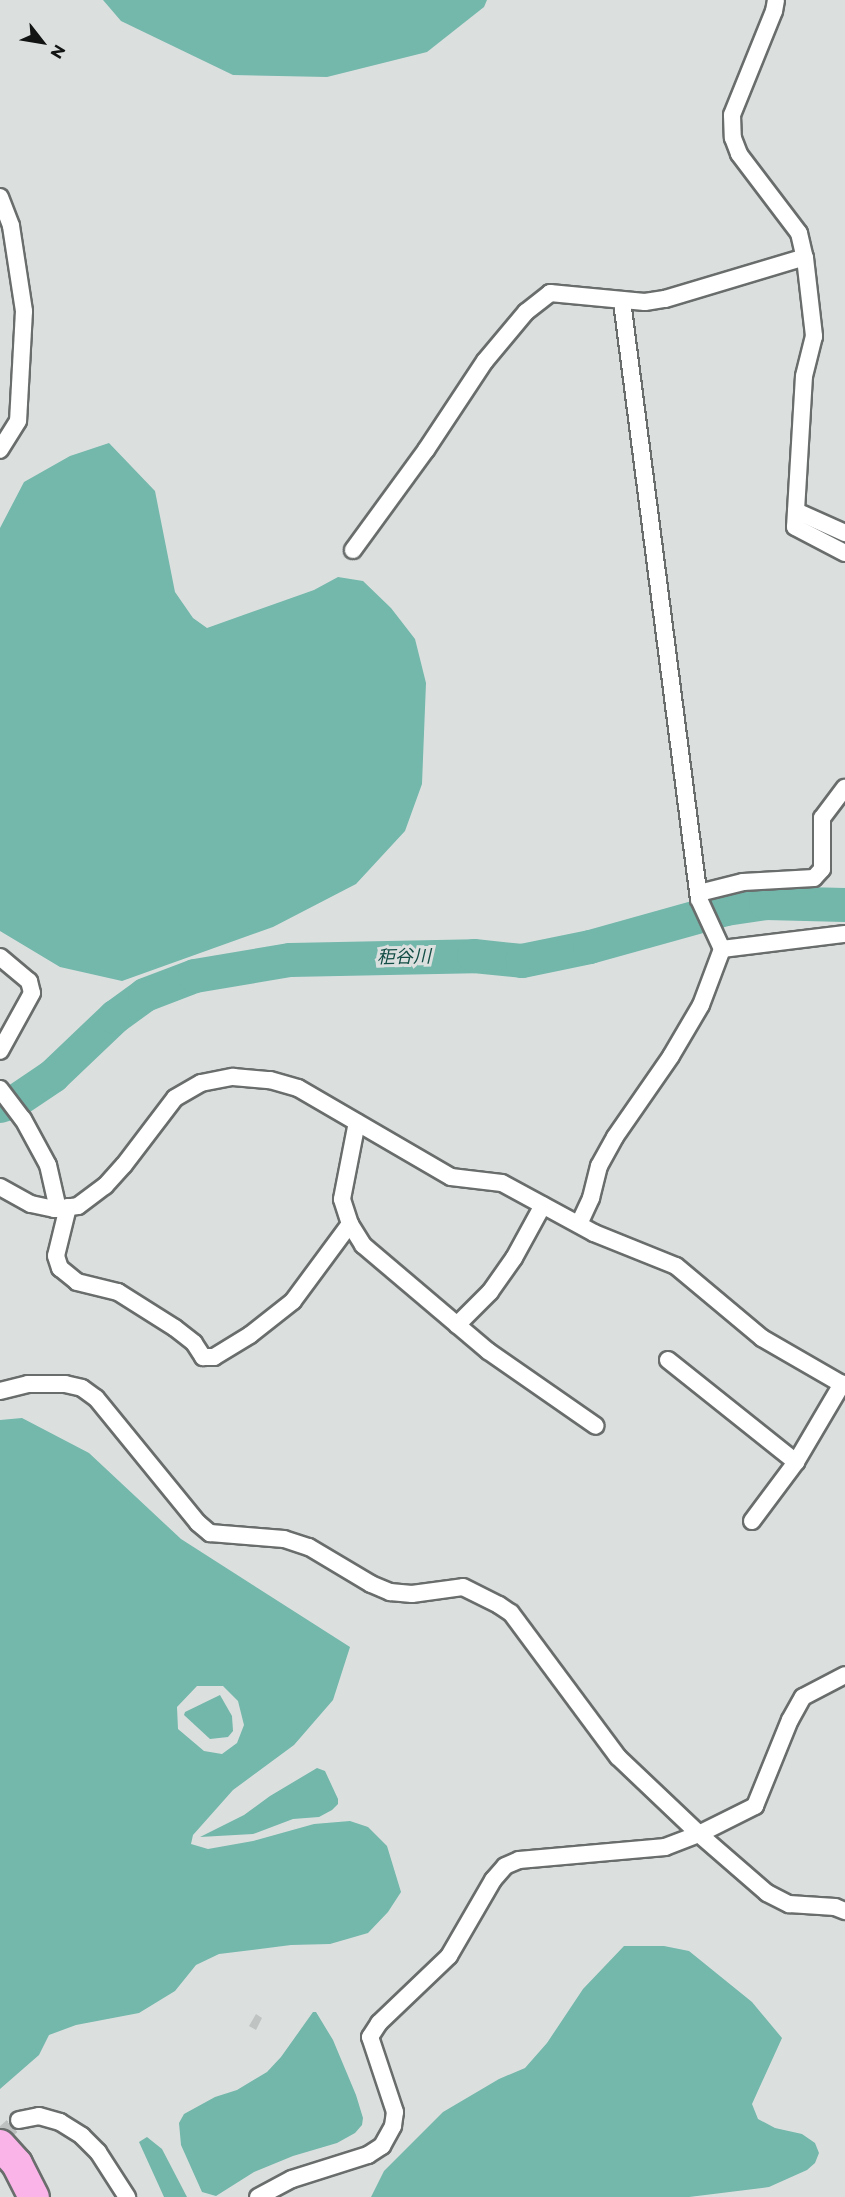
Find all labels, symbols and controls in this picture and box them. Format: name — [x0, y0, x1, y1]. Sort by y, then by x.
north arrow — [12, 12, 72, 72]
text: N — [46, 41, 69, 62]
water label: 秬谷川 — [377, 946, 431, 968]

